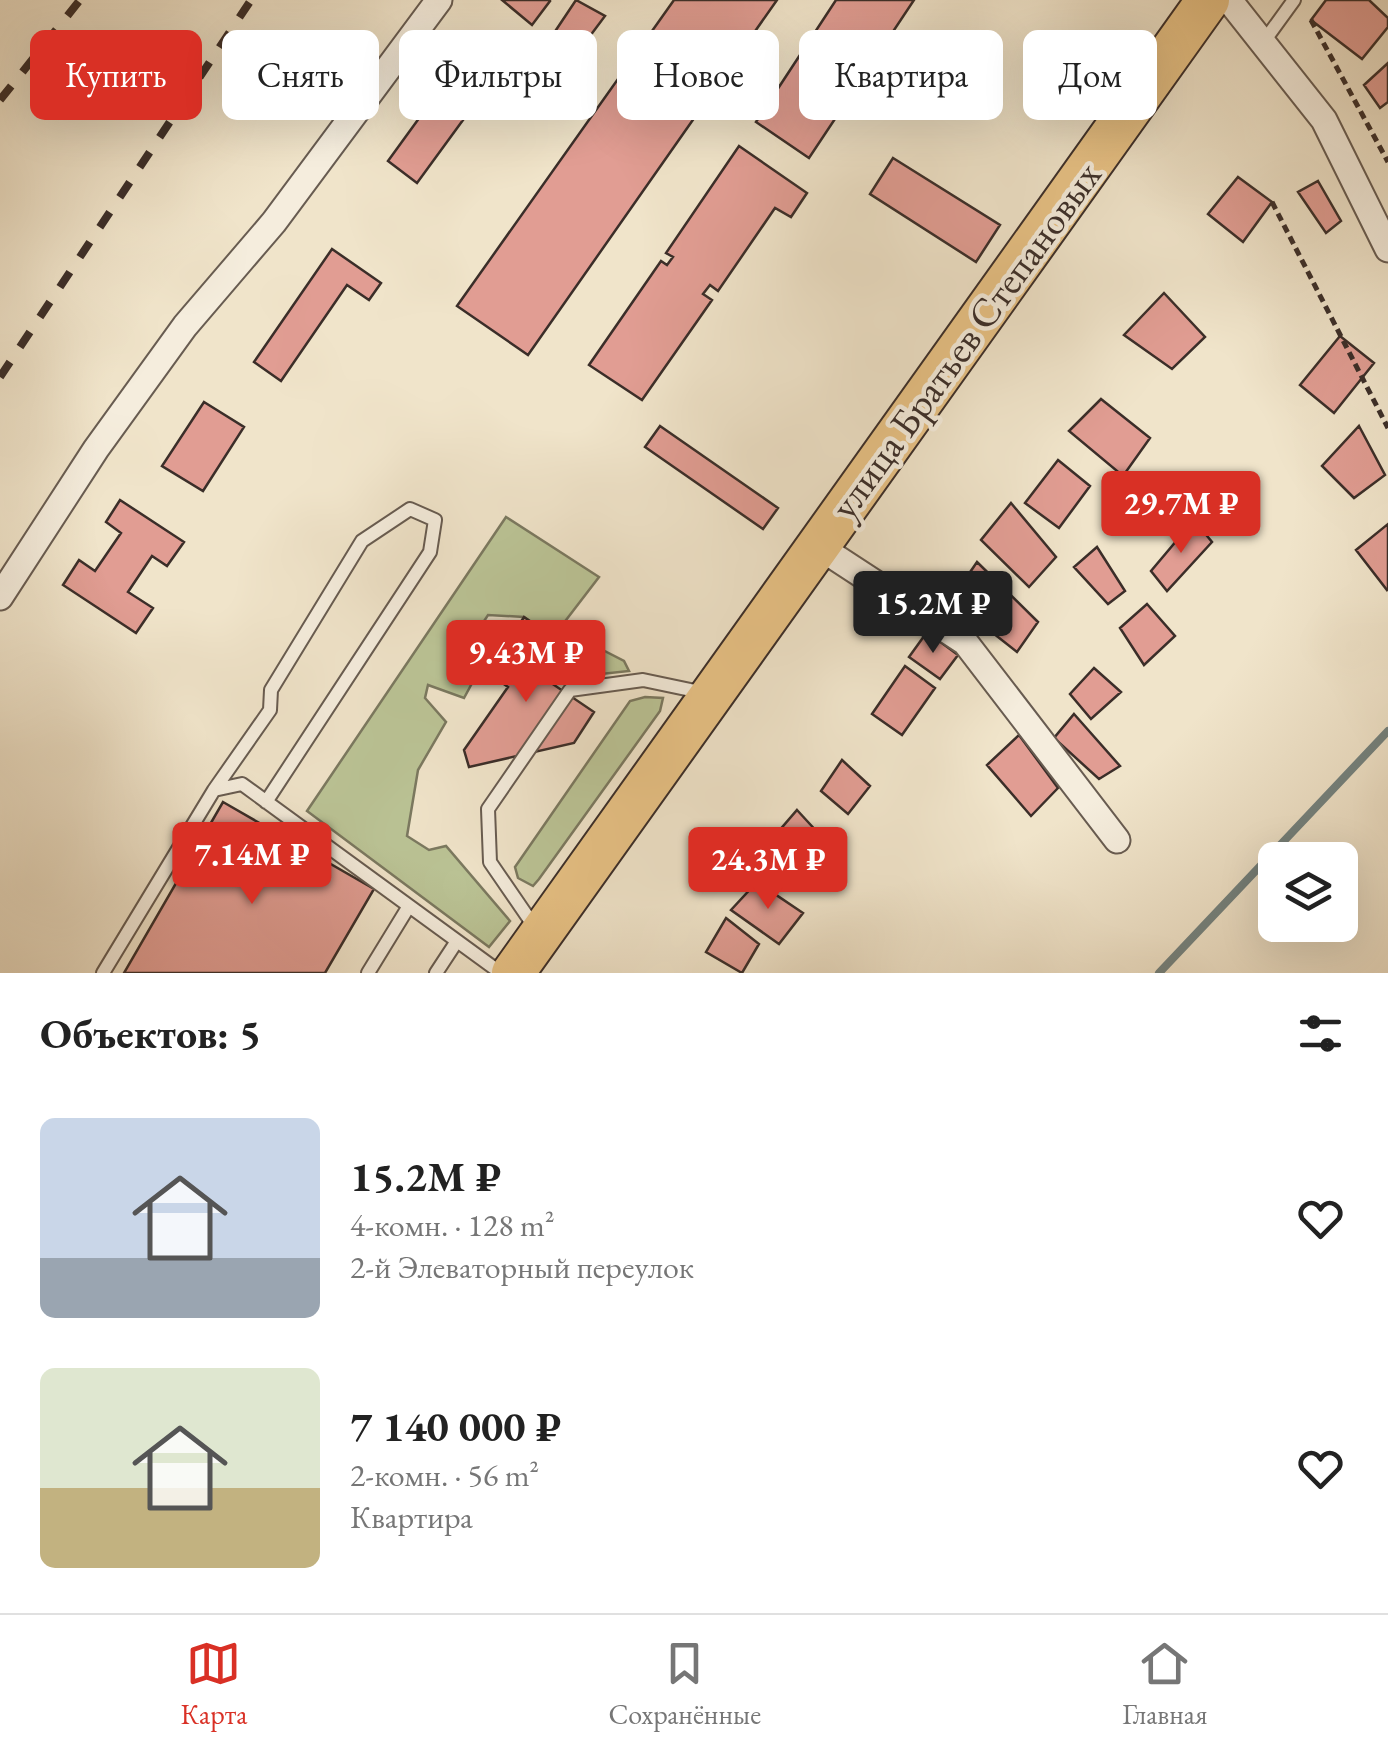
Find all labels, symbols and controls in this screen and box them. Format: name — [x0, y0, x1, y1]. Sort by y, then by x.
chip: Купить — [30, 30, 202, 120]
chip: Снять — [222, 30, 379, 120]
chip: Фильтры — [399, 30, 597, 120]
chip: Новое — [617, 30, 779, 120]
chip: Квартира — [799, 30, 1003, 120]
chip: Дом — [1023, 30, 1157, 120]
street label: улица Братьев Степановых — [818, 151, 1112, 529]
pin: 29.7M ₽ — [1089, 471, 1273, 556]
text: 29.7M ₽ — [1123, 482, 1239, 524]
pin: 15.2M ₽ — [841, 571, 1025, 656]
text: 15.2M ₽ — [875, 582, 991, 624]
pin: 9.43M ₽ — [434, 620, 618, 705]
text: 9.43M ₽ — [468, 631, 584, 673]
pin: 7.14M ₽ — [160, 822, 344, 907]
pin: 24.3M ₽ — [676, 827, 860, 912]
text: 7.14M ₽ — [194, 833, 310, 875]
text: 24.3M ₽ — [710, 838, 826, 880]
map controls — [1258, 842, 1358, 942]
button: layers — [1258, 842, 1358, 942]
text: Объектов: 5 — [40, 1006, 261, 1061]
icon: filters — [1293, 1006, 1348, 1061]
text: 15.2M ₽ — [350, 1149, 501, 1204]
icon: home — [120, 1158, 240, 1278]
icon: heart — [1293, 1191, 1348, 1246]
text: 4-комн. · 128 m² — [350, 1204, 555, 1246]
text: 2-й Элеваторный переулок — [350, 1246, 694, 1288]
text: 7 140 000 ₽ — [350, 1399, 561, 1454]
icon: home — [120, 1408, 240, 1528]
icon: heart — [1293, 1441, 1348, 1496]
text: 2-комн. · 56 m² — [350, 1454, 539, 1496]
text: Квартира — [350, 1496, 473, 1538]
tab: Карта — [181, 1636, 247, 1732]
tab: Сохранённые — [608, 1636, 761, 1732]
tab: Главная — [1122, 1636, 1207, 1732]

